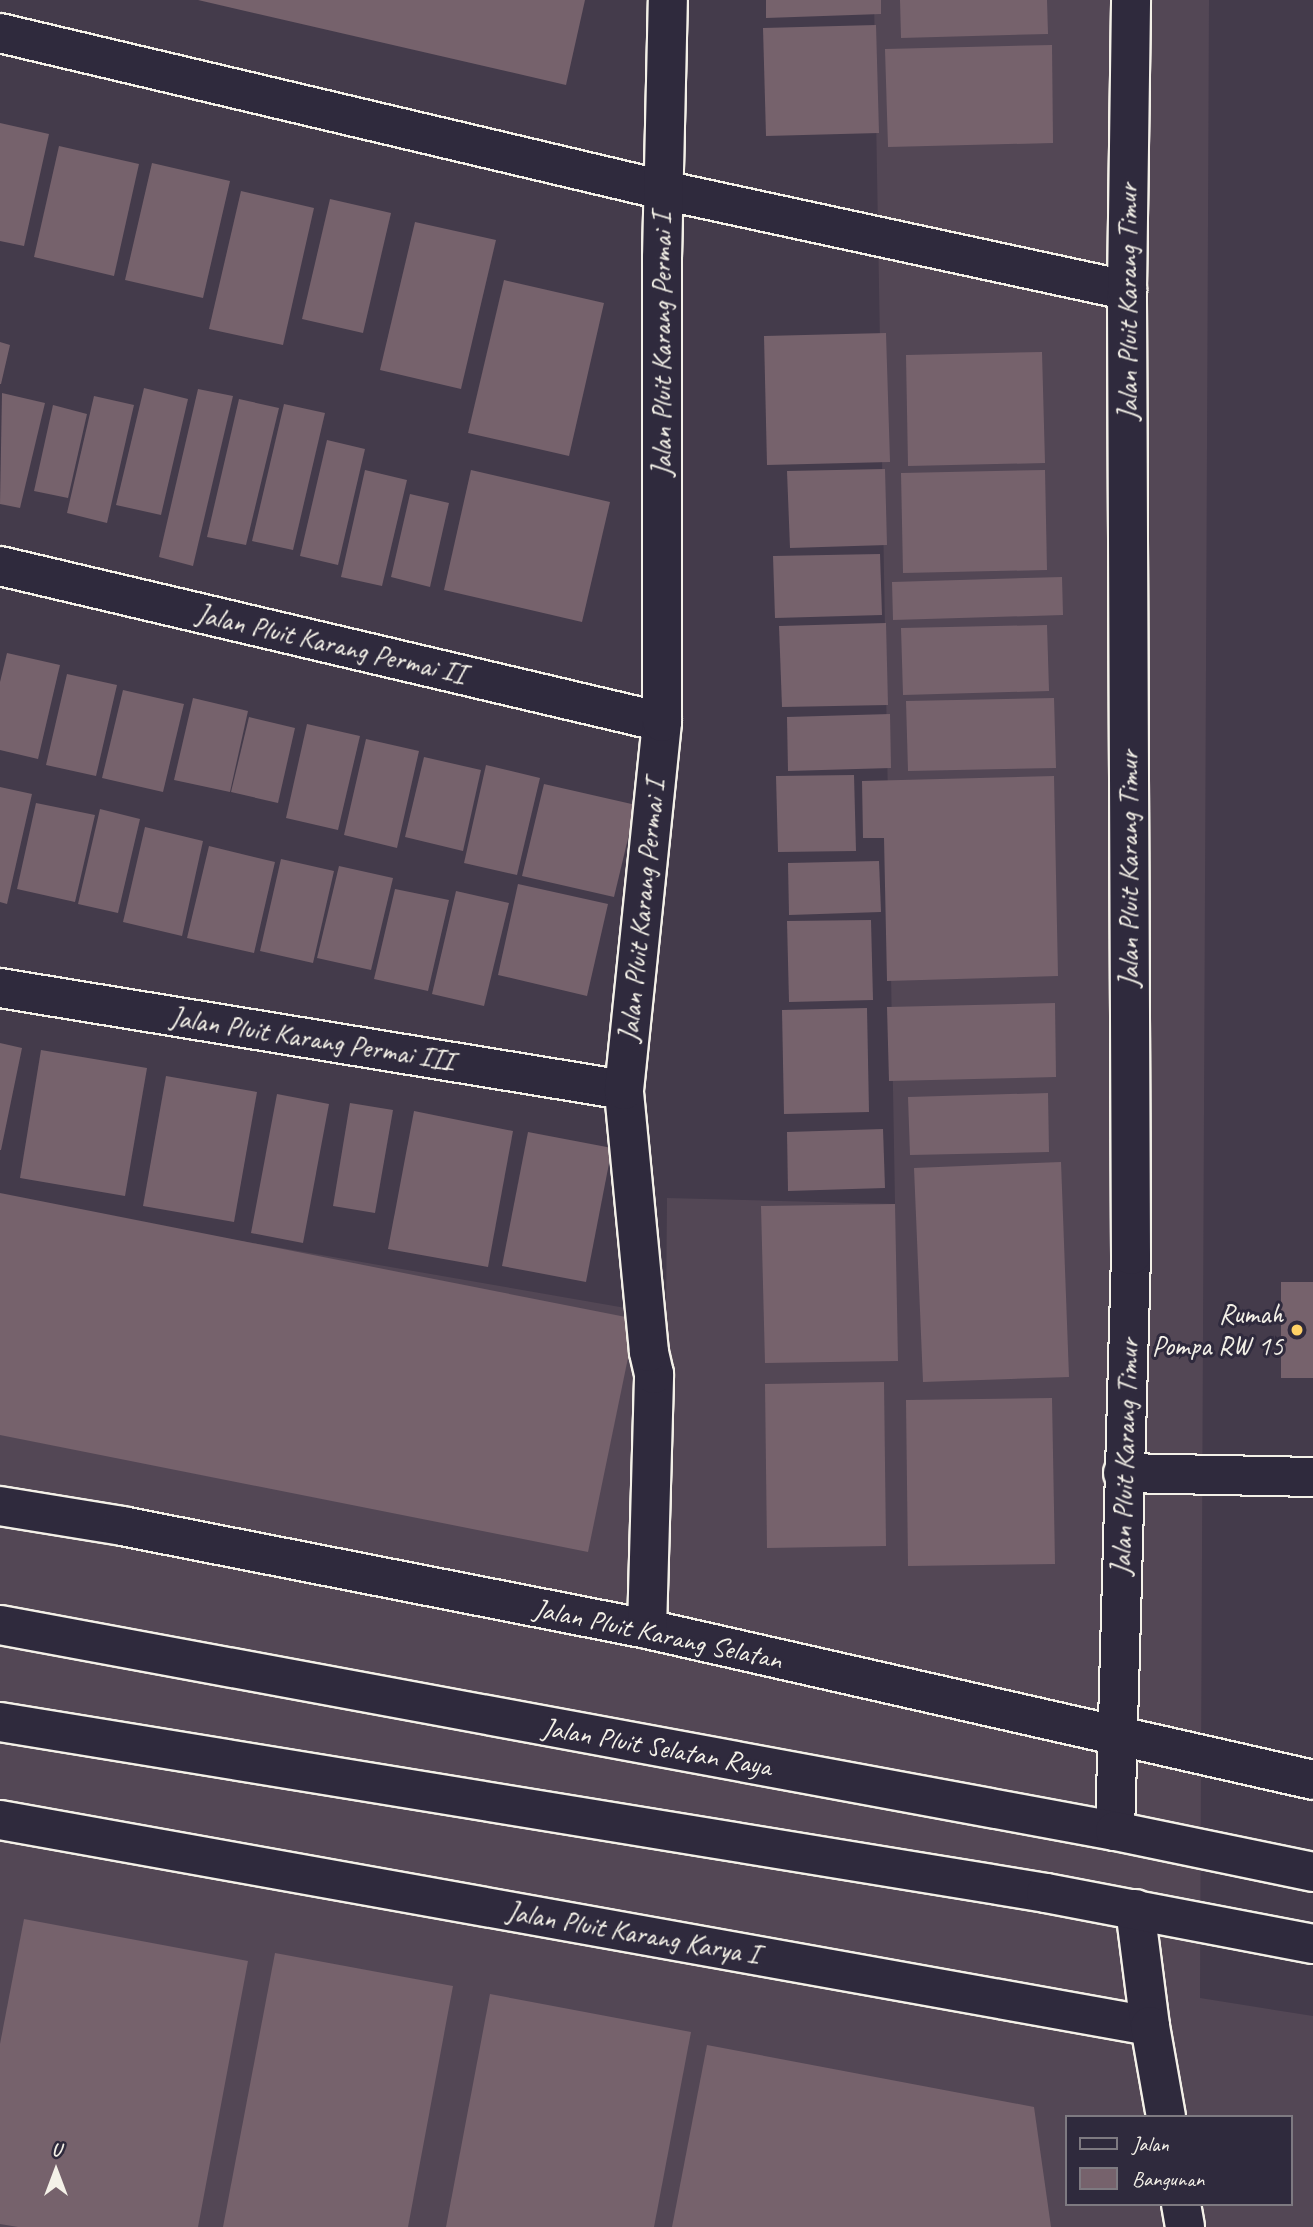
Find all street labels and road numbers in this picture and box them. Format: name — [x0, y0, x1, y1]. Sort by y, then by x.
street label: Jalan Pluit Karang Timur — [1111, 184, 1145, 420]
street label: Jalan Pluit Karang Permai I — [645, 213, 679, 477]
street label: Jalan Pluit Karang Permai II — [193, 597, 469, 691]
street label: Jalan Pluit Karang Timur — [1112, 751, 1146, 987]
street label: Jalan Pluit Karang Permai I — [611, 778, 673, 1044]
street label: Jalan Pluit Karang Permai III — [167, 1000, 457, 1078]
street label: Jalan Pluit Karang Timur — [1104, 1339, 1146, 1575]
street label: Jalan Pluit Karang Selatan — [531, 1591, 785, 1677]
street label: Jalan Pluit Selatan Raya — [540, 1710, 774, 1784]
street label: Jalan Pluit Karang Karya I — [504, 1894, 762, 1972]

